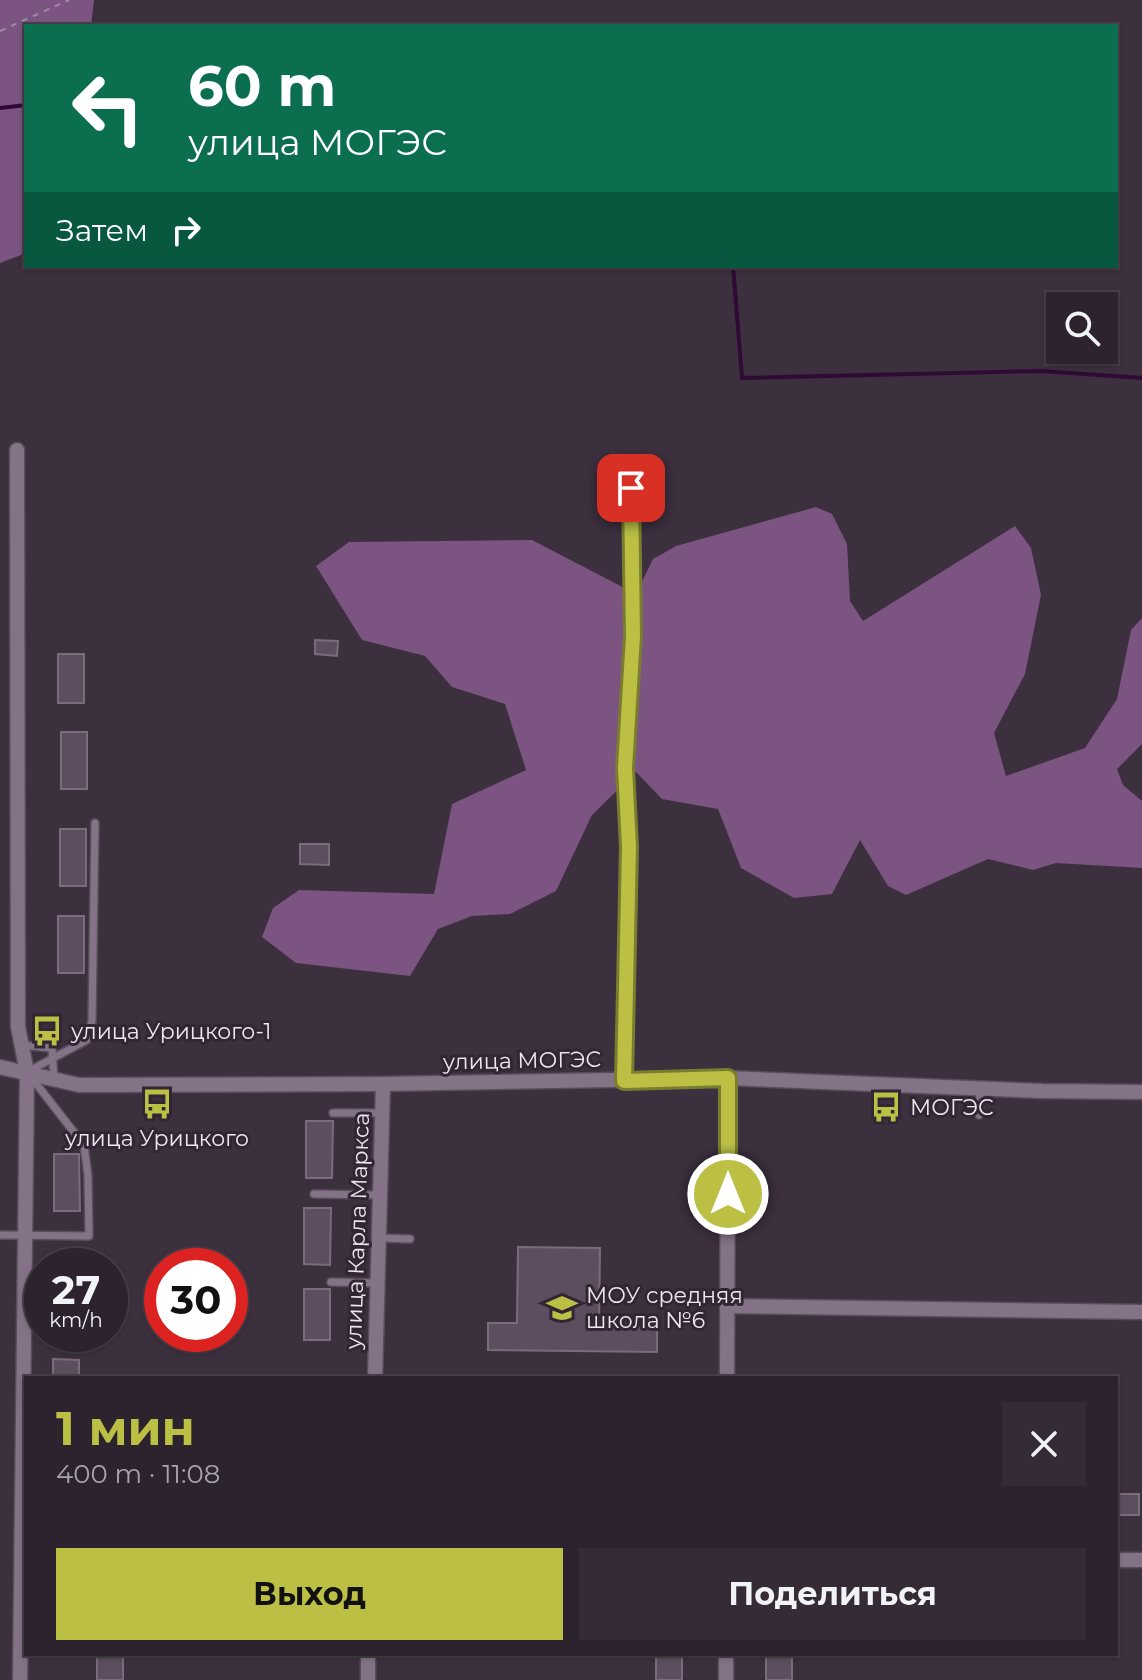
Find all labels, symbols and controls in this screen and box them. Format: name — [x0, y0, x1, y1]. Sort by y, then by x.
text: 60 m — [188, 52, 336, 120]
icon: left — [56, 56, 160, 160]
text: улица МОГЭС — [188, 120, 447, 164]
icon: right — [164, 208, 208, 252]
text: Затем — [56, 212, 148, 249]
map controls — [1046, 292, 1118, 364]
button: search — [1046, 292, 1118, 364]
pin — [597, 454, 665, 522]
icon: arrive — [609, 466, 653, 510]
bus stop icon: улица Урицкого-1 — [30, 1014, 64, 1048]
place label: улица Урицкого-1 — [70, 1018, 271, 1045]
street label: улица МОГЭС — [442, 1046, 601, 1075]
bus stop icon: улица Урицкого — [140, 1087, 174, 1121]
bus stop icon: МОГЭС — [869, 1090, 903, 1124]
place label: МОГЭС — [910, 1094, 994, 1121]
street label: улица Карла Маркса — [340, 1112, 375, 1351]
place label: улица Урицкого — [64, 1125, 249, 1152]
position arrow — [686, 1152, 770, 1236]
speed limit sign: 30 — [144, 1248, 248, 1352]
text: 27 — [52, 1265, 100, 1314]
place label: МОУ средняя школа №6 — [586, 1282, 743, 1334]
school or university icon: МОУ средняя школа №6 — [545, 1291, 579, 1325]
text: km/h — [49, 1308, 103, 1332]
text: 1 мин — [56, 1399, 195, 1457]
button: close — [1002, 1402, 1086, 1486]
text: 400 m · 11:08 — [56, 1458, 220, 1490]
button: Выход — [56, 1548, 563, 1640]
button: Поделиться — [579, 1548, 1086, 1640]

